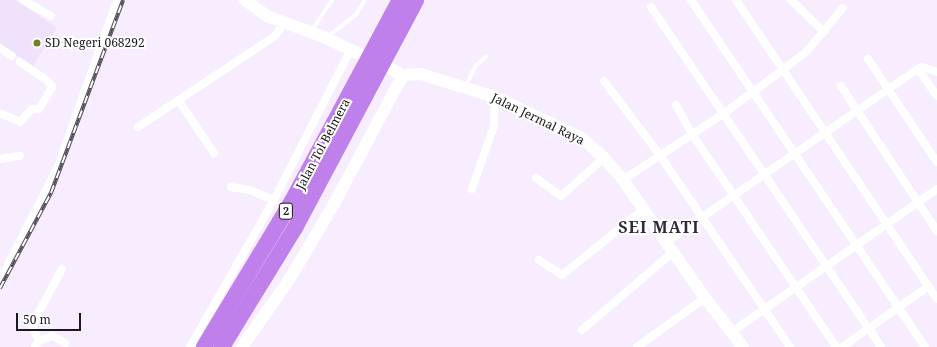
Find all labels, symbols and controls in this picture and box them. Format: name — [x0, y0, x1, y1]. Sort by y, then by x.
place label: SD Negeri 068292 — [45, 36, 145, 50]
marker: SD Negeri 068292 — [32, 38, 42, 48]
street label: Jalan Jermal Raya — [489, 90, 587, 148]
street label: Jalan Tol Belmera — [293, 96, 353, 192]
road number: 2 — [278, 202, 294, 220]
district label: SEI MATI — [618, 217, 700, 237]
scale bar — [18, 305, 83, 331]
text: 50 m — [23, 311, 51, 328]

